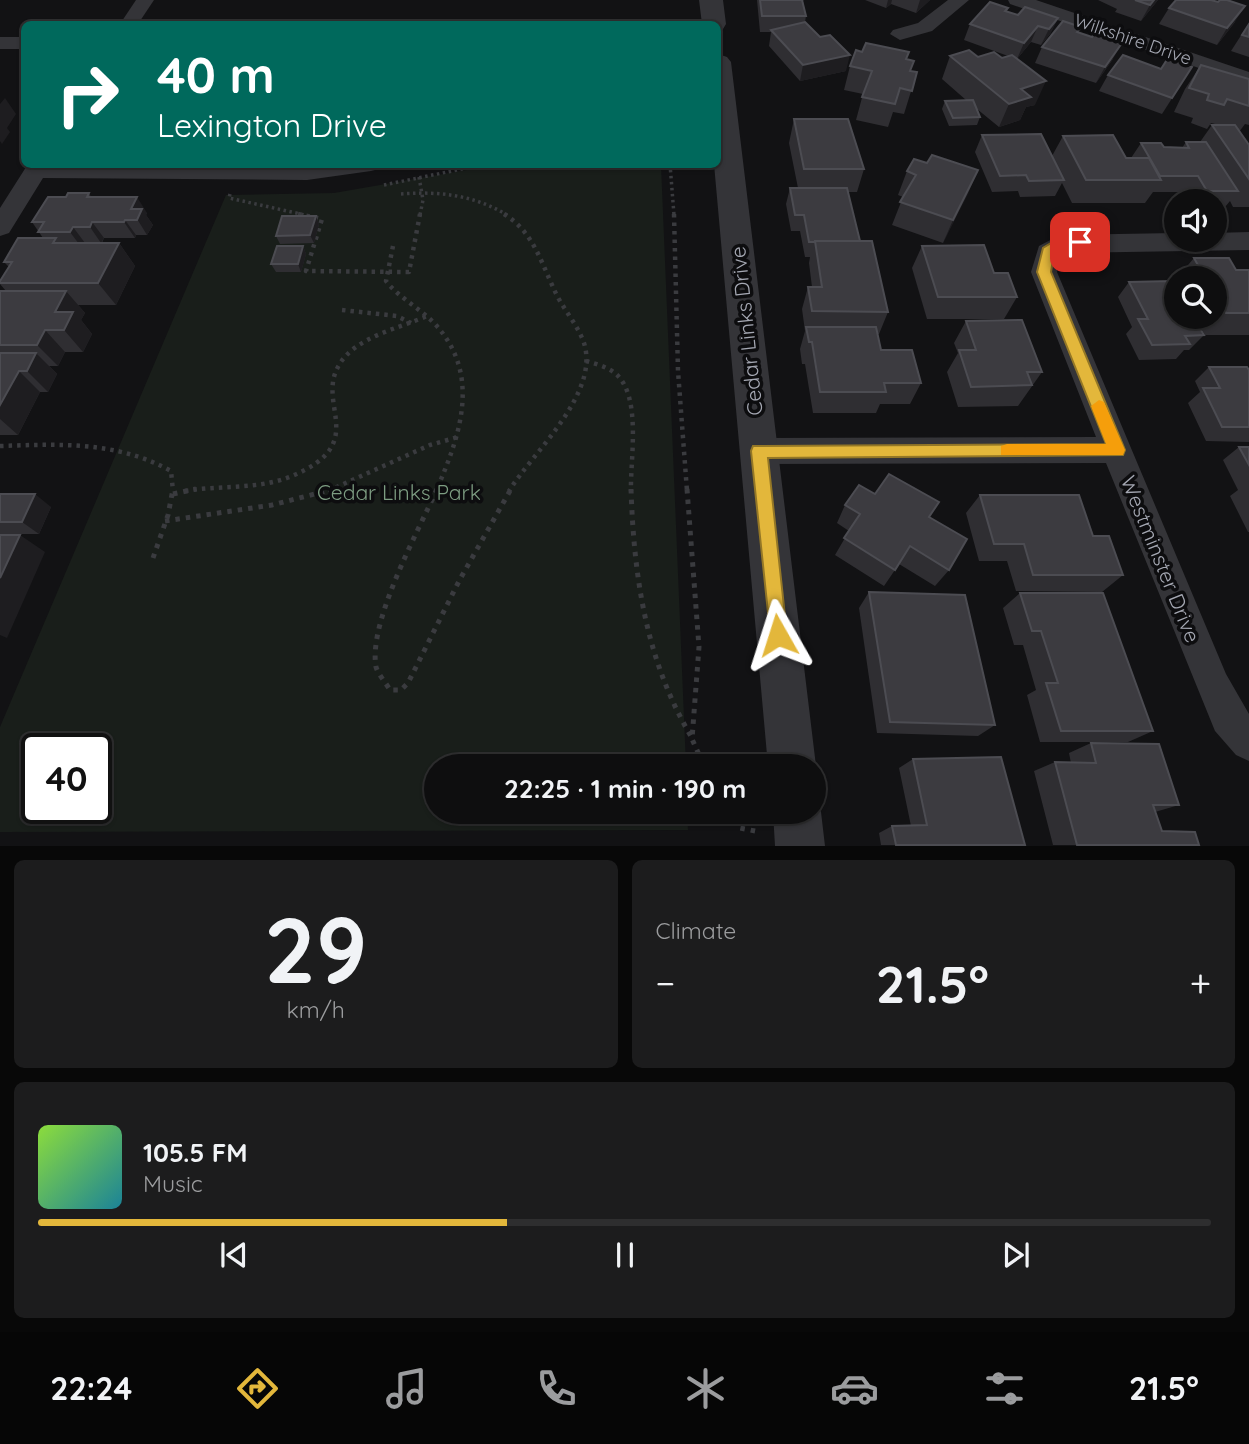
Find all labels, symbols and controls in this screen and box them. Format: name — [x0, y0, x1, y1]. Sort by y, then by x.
street label: Wilkshire Drive — [1071, 8, 1195, 70]
text: 40 m — [157, 44, 275, 105]
icon: right — [42, 49, 133, 140]
text: Lexington Drive — [157, 105, 387, 145]
map controls — [1164, 189, 1227, 329]
button: sound — [1164, 189, 1227, 252]
pin — [1050, 212, 1110, 272]
icon: arrive — [1061, 223, 1099, 261]
street label: Cedar Links Drive — [724, 245, 768, 417]
button: search — [1164, 266, 1227, 329]
street label: Westminster Drive — [1116, 472, 1206, 646]
park label: Cedar Links Park — [317, 479, 481, 505]
position arrow — [741, 598, 815, 672]
speed limit sign: 40 — [21, 733, 112, 824]
text: 22:25 · 1 min · 190 m — [504, 772, 746, 805]
text: 29 — [264, 892, 367, 1006]
text: Climate — [656, 916, 736, 945]
text: 21.5° — [876, 951, 989, 1016]
text: − — [656, 959, 675, 1007]
text: + — [1190, 959, 1211, 1007]
text: km/h — [287, 995, 345, 1024]
text: 105.5 FM — [143, 1136, 248, 1169]
text: Music — [143, 1169, 203, 1198]
icon: previous — [215, 1236, 253, 1274]
icon: pause — [606, 1236, 644, 1274]
icon: next — [997, 1236, 1035, 1274]
icon: directions — [233, 1364, 282, 1413]
icon: music — [382, 1364, 431, 1413]
icon: phone — [532, 1364, 581, 1413]
icon: climate — [681, 1364, 730, 1413]
icon: car — [830, 1364, 879, 1413]
icon: filters — [980, 1364, 1029, 1413]
text: 22:24 — [50, 1368, 132, 1408]
text: 21.5° — [1129, 1368, 1199, 1408]

